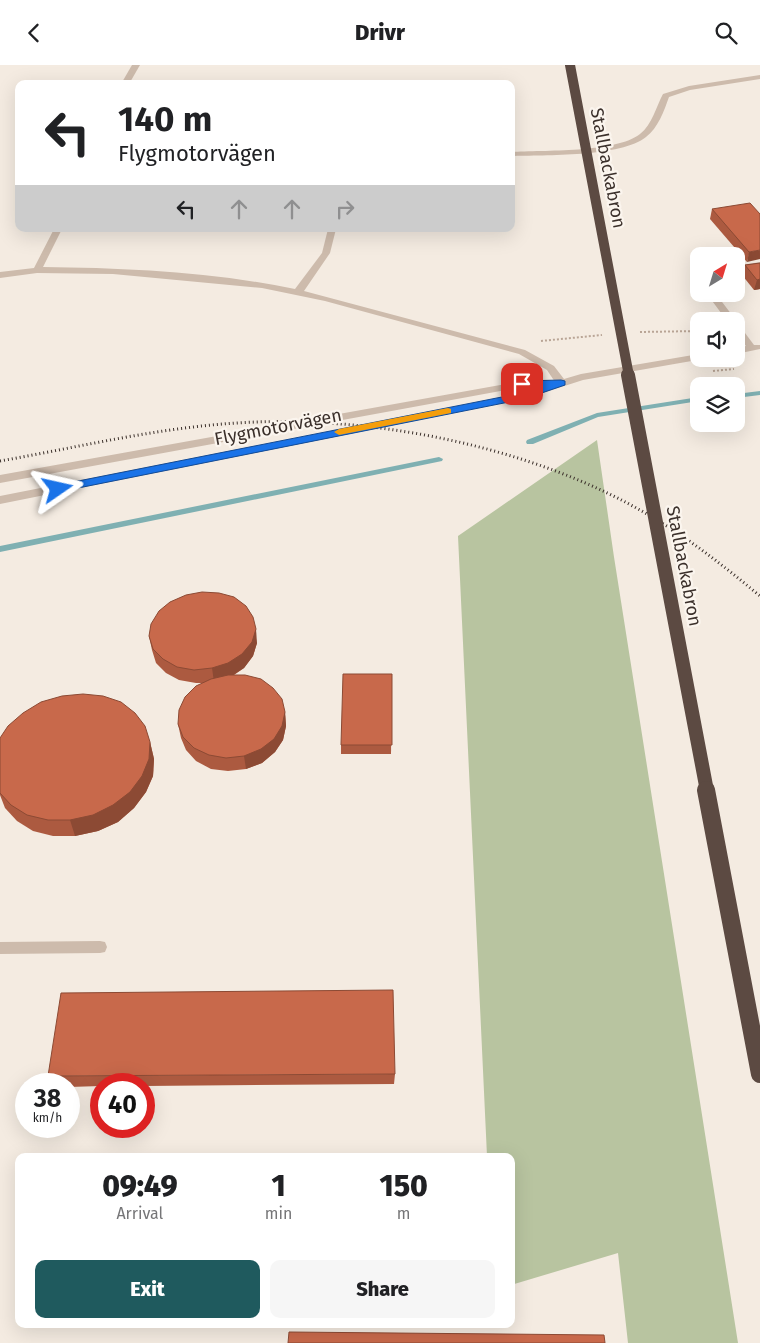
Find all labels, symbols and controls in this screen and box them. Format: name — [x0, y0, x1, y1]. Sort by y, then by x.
icon: back — [20, 19, 48, 47]
text: Drivr — [355, 19, 405, 46]
icon: search — [712, 19, 740, 47]
text: 140 m — [118, 98, 212, 140]
icon: left — [35, 100, 100, 165]
street label: Stallbackabron — [586, 106, 630, 230]
text: Flygmotorvägen — [118, 140, 276, 167]
icon: left — [172, 195, 200, 223]
icon: ahead — [225, 195, 253, 223]
icon: ahead — [278, 195, 306, 223]
icon: right — [331, 195, 359, 223]
north arrow — [690, 247, 745, 303]
map controls — [690, 247, 745, 432]
button: sound — [690, 312, 745, 367]
pin — [501, 363, 543, 405]
icon: arrive — [508, 370, 536, 398]
button: layers — [690, 377, 745, 432]
street label: Flygmotorvägen — [213, 404, 343, 450]
position arrow — [31, 462, 83, 514]
street label: Stallbackabron — [662, 504, 706, 628]
speed limit sign: 40 — [90, 1073, 155, 1138]
text: 38 — [34, 1084, 61, 1114]
text: km/h — [33, 1111, 62, 1125]
text: 09:49 — [102, 1168, 178, 1204]
text: 1 — [271, 1168, 286, 1204]
text: 150 — [379, 1168, 428, 1204]
text: Arrival — [116, 1204, 163, 1223]
text: min — [265, 1204, 292, 1223]
text: m — [397, 1204, 411, 1223]
button: Exit — [35, 1260, 260, 1318]
button: Share — [270, 1260, 495, 1318]

